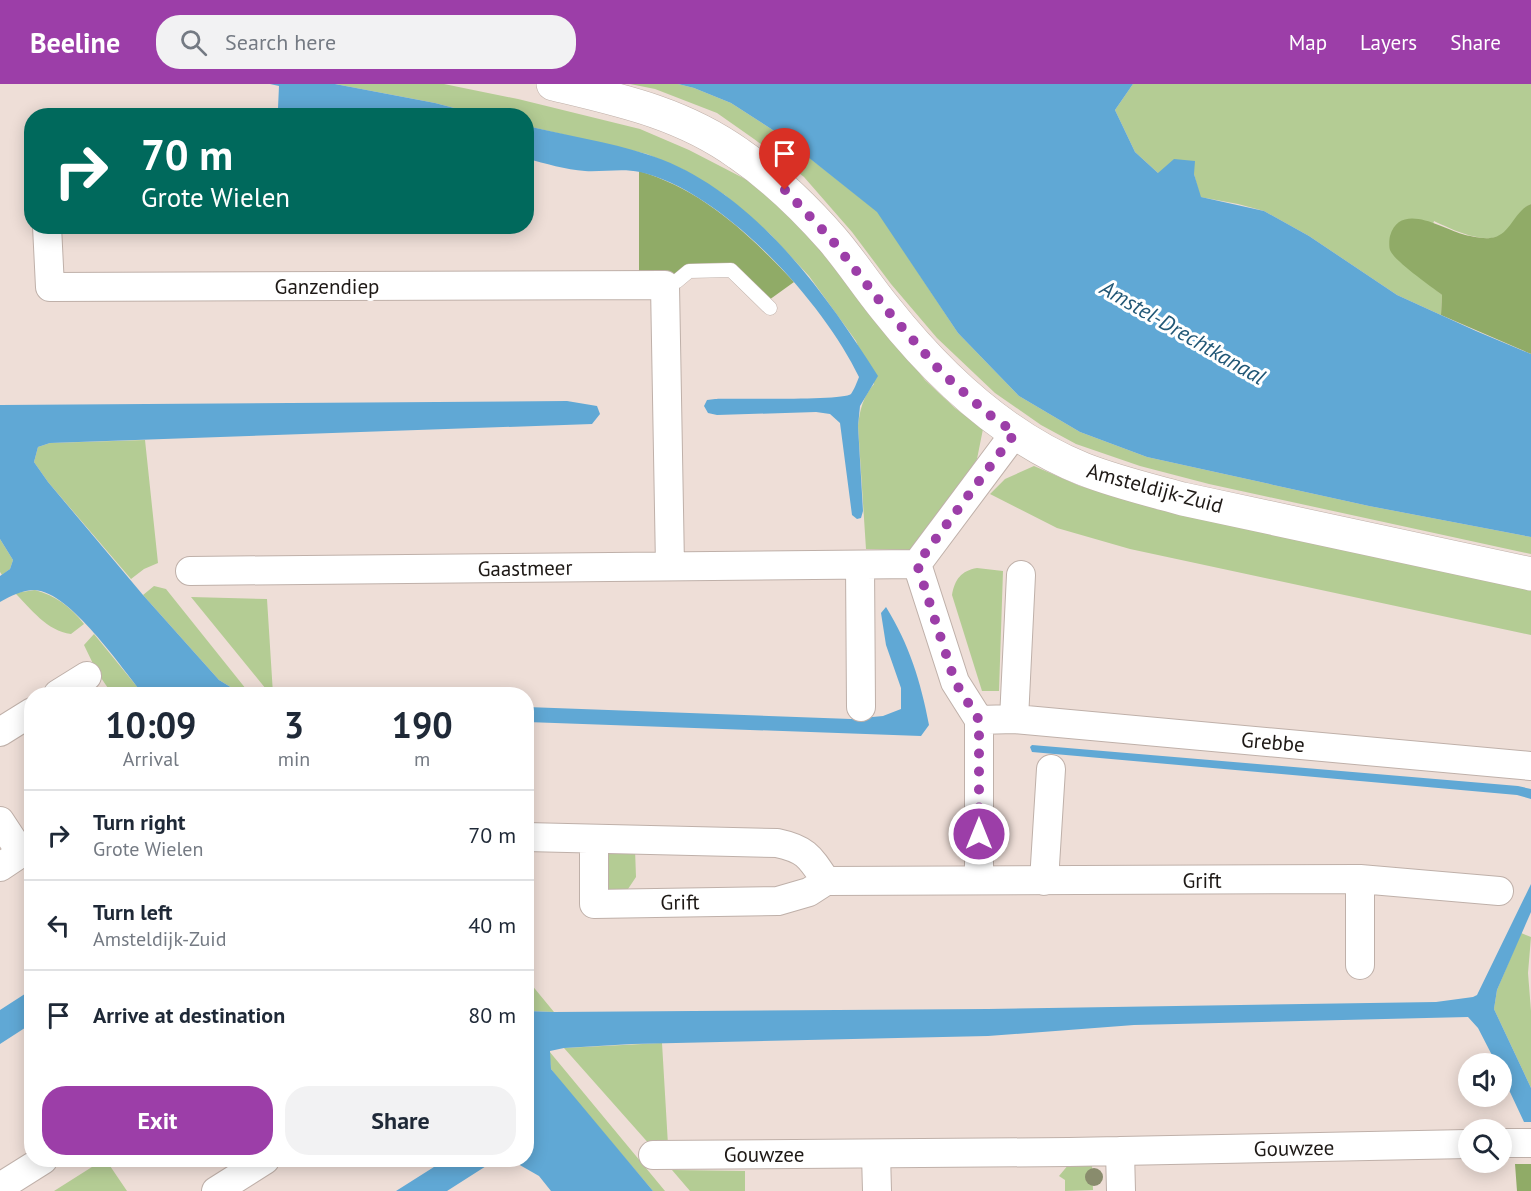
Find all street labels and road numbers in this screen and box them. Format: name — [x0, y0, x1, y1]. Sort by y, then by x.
street label: Ganzendiep — [275, 273, 379, 300]
street label: Amsteldijk-Zuid — [1084, 457, 1226, 519]
street label: Gaastmeer — [477, 554, 573, 582]
street label: Grebbe — [1240, 726, 1306, 758]
street label: Grift — [1182, 867, 1222, 894]
street label: Grift — [660, 888, 700, 916]
street label: Gouwzee — [1253, 1134, 1335, 1162]
street label: Gouwzee — [724, 1141, 804, 1168]

